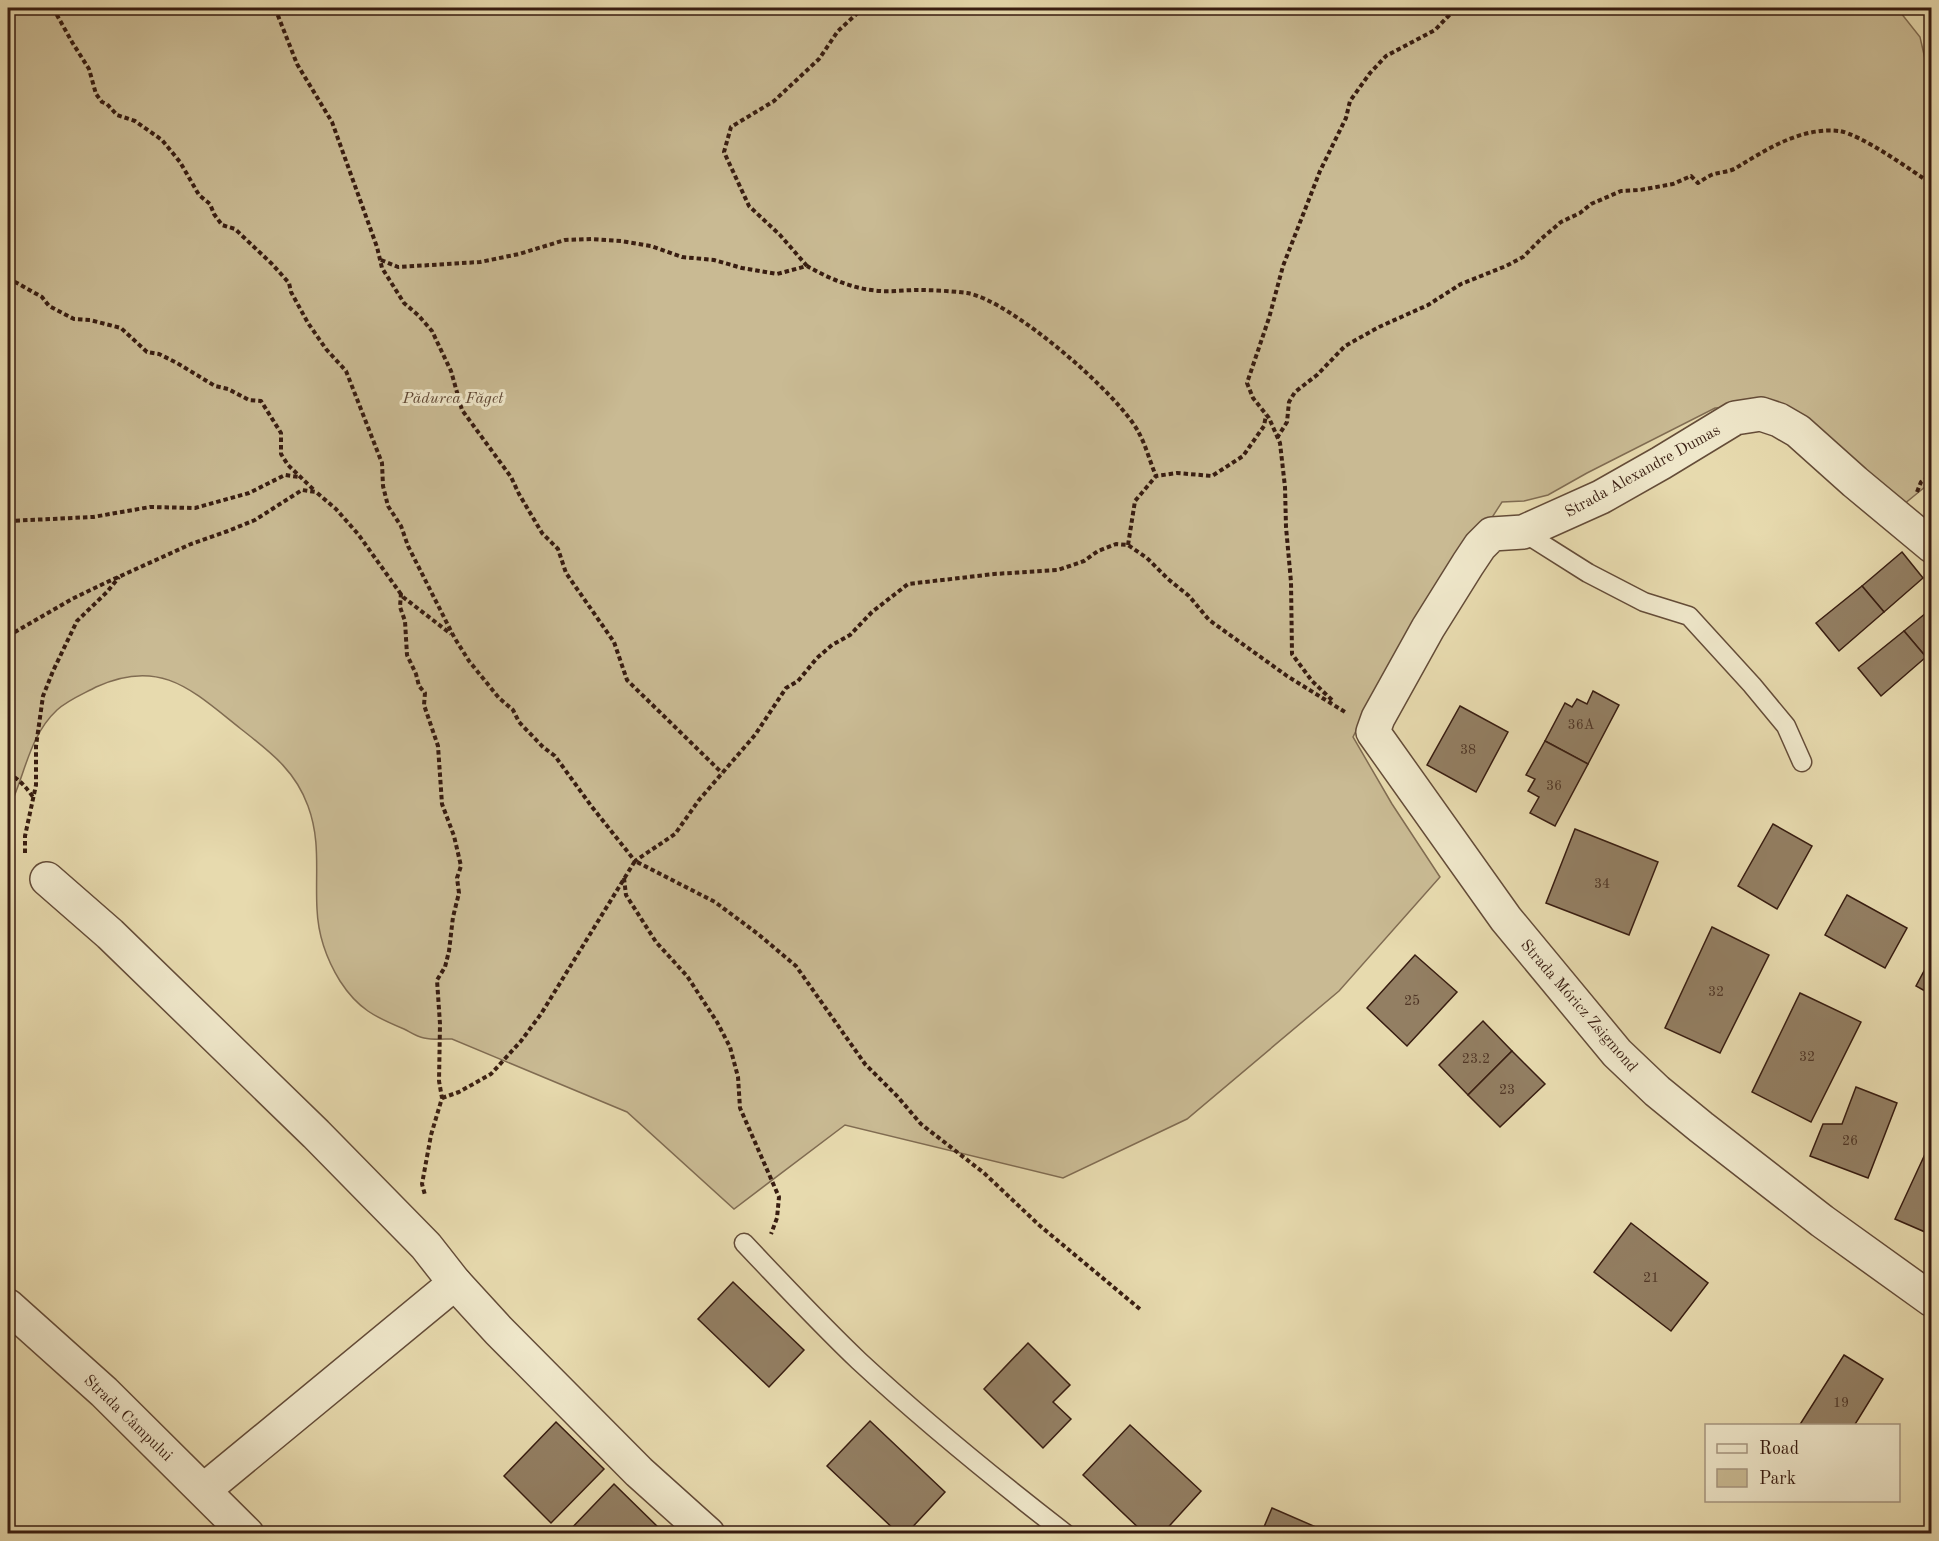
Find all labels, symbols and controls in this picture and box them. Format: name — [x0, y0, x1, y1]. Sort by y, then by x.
park label: Pădurea Făget — [402, 391, 504, 407]
street label: Strada Alexandre Dumas — [1563, 422, 1723, 521]
house number: 36A — [1568, 718, 1595, 732]
house number: 38 — [1460, 743, 1476, 757]
house number: 36 — [1546, 779, 1562, 793]
house number: 34 — [1594, 877, 1610, 891]
street label: Strada Móricz Zsigmond — [1517, 937, 1640, 1075]
house number: 32 — [1708, 985, 1724, 999]
house number: 25 — [1404, 994, 1420, 1008]
house number: 32 — [1799, 1050, 1815, 1064]
house number: 23.2 — [1462, 1052, 1490, 1066]
house number: 23 — [1499, 1083, 1515, 1097]
house number: 26 — [1842, 1134, 1858, 1148]
house number: 21 — [1643, 1271, 1659, 1285]
street label: Strada Câmpului — [80, 1372, 175, 1465]
house number: 19 — [1833, 1396, 1849, 1410]
legend — [1705, 1424, 1900, 1502]
text: Road — [1759, 1440, 1799, 1458]
text: Park — [1759, 1470, 1796, 1488]

